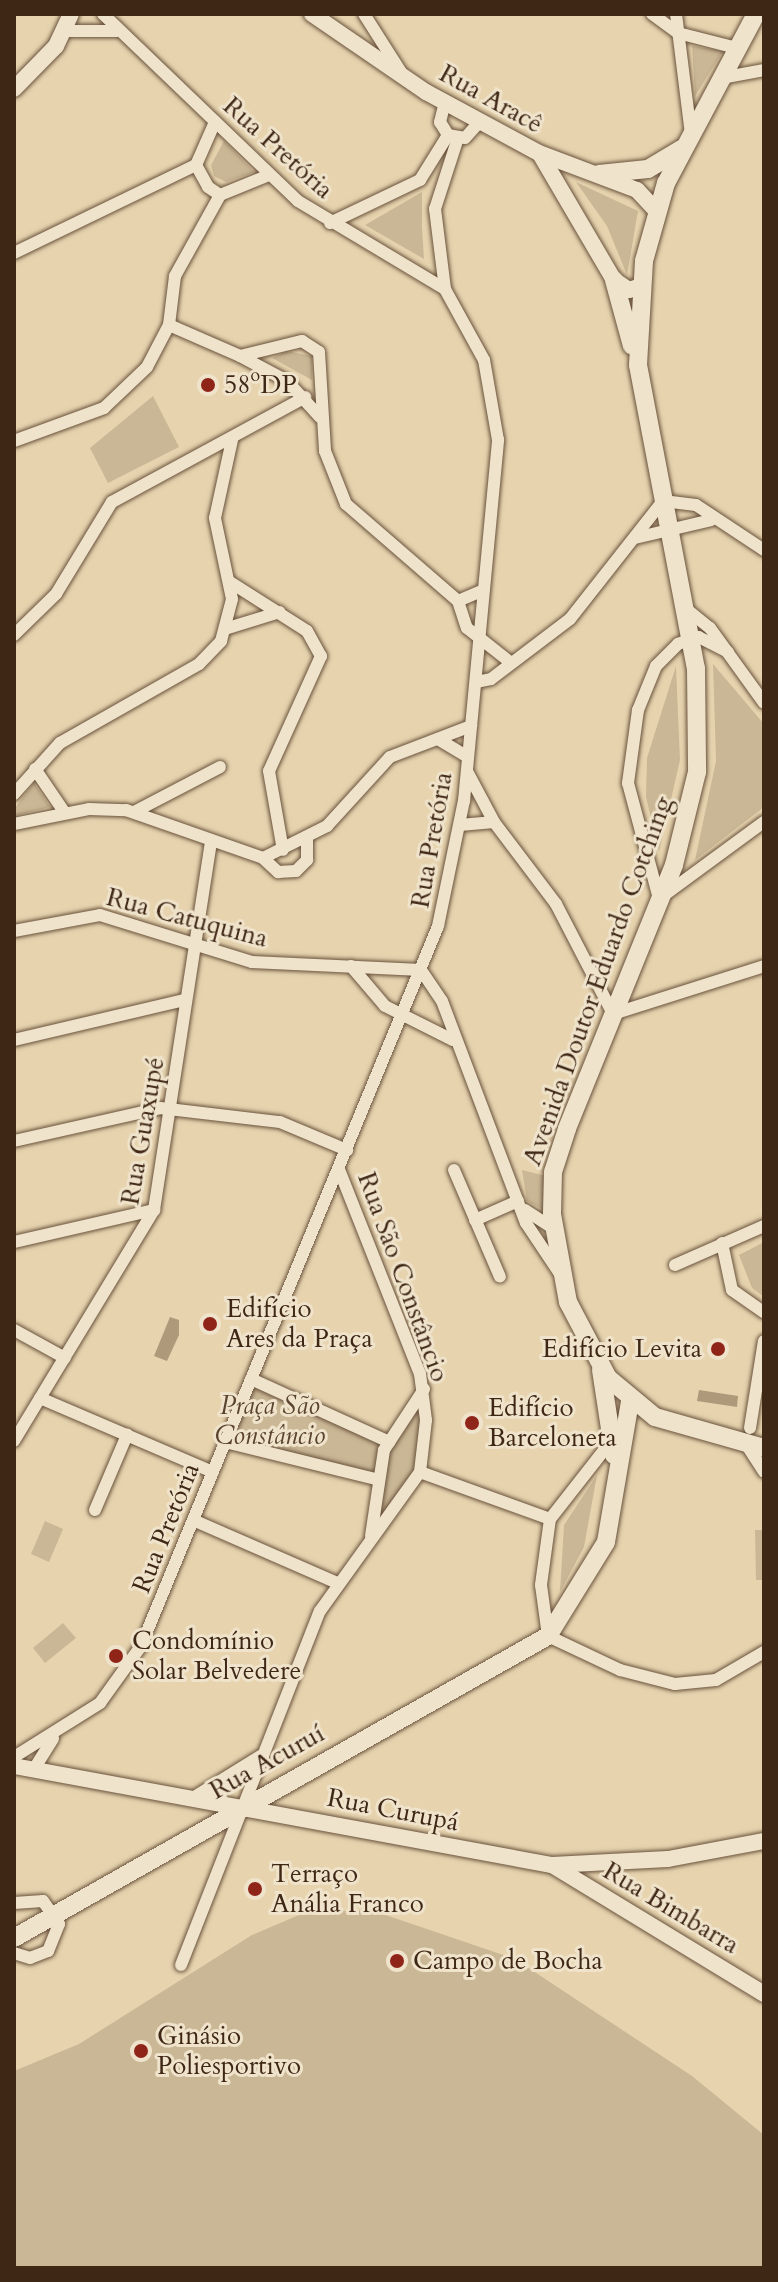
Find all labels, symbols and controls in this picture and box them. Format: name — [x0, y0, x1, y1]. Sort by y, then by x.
street label: Rua Aracê — [434, 58, 548, 140]
street label: Rua Pretória — [216, 90, 340, 206]
place label: 58ºDP — [224, 369, 297, 401]
marker: 58ºDP — [199, 376, 217, 394]
street label: Rua Pretória — [405, 770, 459, 910]
street label: Avenida Doutor Eduardo Cotching — [517, 792, 679, 1170]
street label: Rua Catuquina — [103, 882, 271, 954]
street label: Rua Guaxupé — [115, 1055, 171, 1207]
street label: Rua São Constâncio — [351, 1168, 455, 1386]
place label: Edifício Ares da Praça — [226, 1293, 373, 1354]
marker: Edifício Ares da Praça — [201, 1315, 219, 1333]
place label: Edifício Levita — [542, 1333, 702, 1365]
marker: Edifício Levita — [709, 1340, 727, 1358]
park label: Praça São Constâncio — [215, 1390, 325, 1452]
place label: Edifício Barceloneta — [488, 1392, 617, 1454]
marker: Edifício Barceloneta — [463, 1414, 481, 1432]
street label: Rua Pretória — [126, 1458, 206, 1598]
place label: Condomínio Solar Belvedere — [132, 1625, 301, 1686]
marker: Condomínio Solar Belvedere — [107, 1647, 125, 1665]
street label: Rua Acuruí — [204, 1718, 330, 1806]
street label: Rua Curupá — [325, 1782, 461, 1838]
street label: Rua Bimbarra — [597, 1855, 745, 1961]
place label: Terraço Anália Franco — [271, 1858, 424, 1920]
marker: Terraço Anália Franco — [246, 1880, 264, 1898]
place label: Campo de Bocha — [413, 1945, 603, 1977]
marker: Campo de Bocha — [388, 1952, 406, 1970]
place label: Ginásio Poliesportivo — [157, 2020, 301, 2082]
marker: Ginásio Poliesportivo — [132, 2042, 150, 2060]

